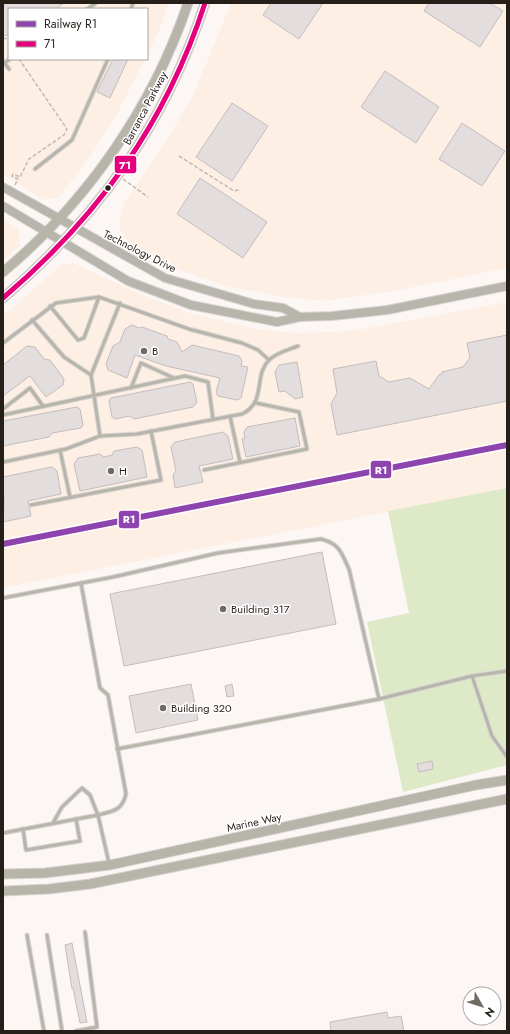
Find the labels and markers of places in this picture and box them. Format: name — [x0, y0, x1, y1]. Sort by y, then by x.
unlabelled marker — [103, 183, 113, 193]
place label: B — [152, 343, 158, 359]
marker: B — [139, 346, 149, 356]
place label: H — [119, 463, 127, 479]
marker: H — [106, 466, 116, 476]
place label: Building 317 — [231, 601, 290, 617]
marker: Building 317 — [218, 604, 228, 614]
place label: Building 320 — [171, 700, 232, 716]
marker: Building 320 — [158, 703, 168, 713]

